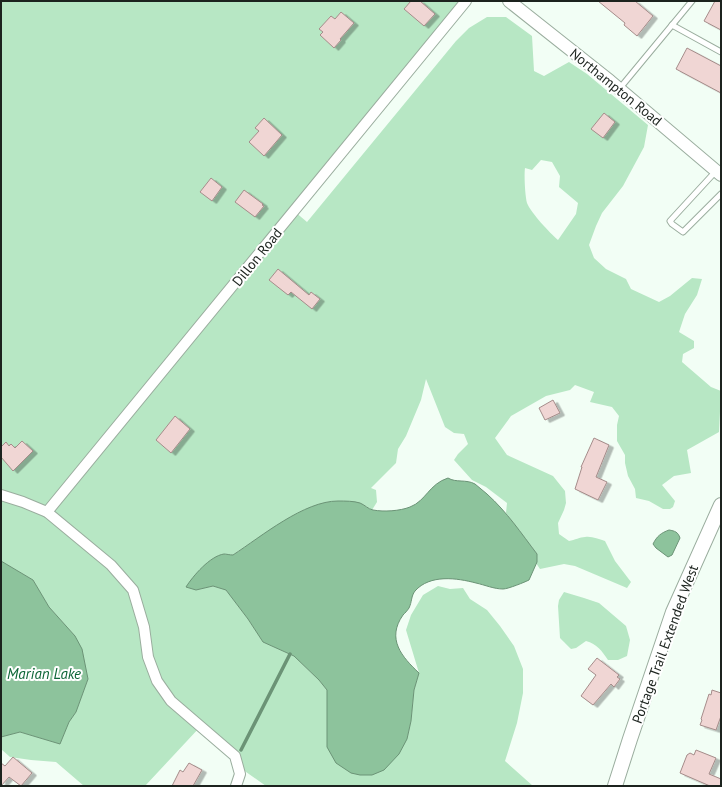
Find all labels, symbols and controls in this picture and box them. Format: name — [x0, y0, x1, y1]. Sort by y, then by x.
street label: Northampton Road — [566, 44, 666, 130]
street label: Dillon Road — [228, 224, 286, 290]
street label: Portage Trail Extended West — [628, 562, 702, 726]
water label: Marian Lake — [7, 664, 81, 683]

